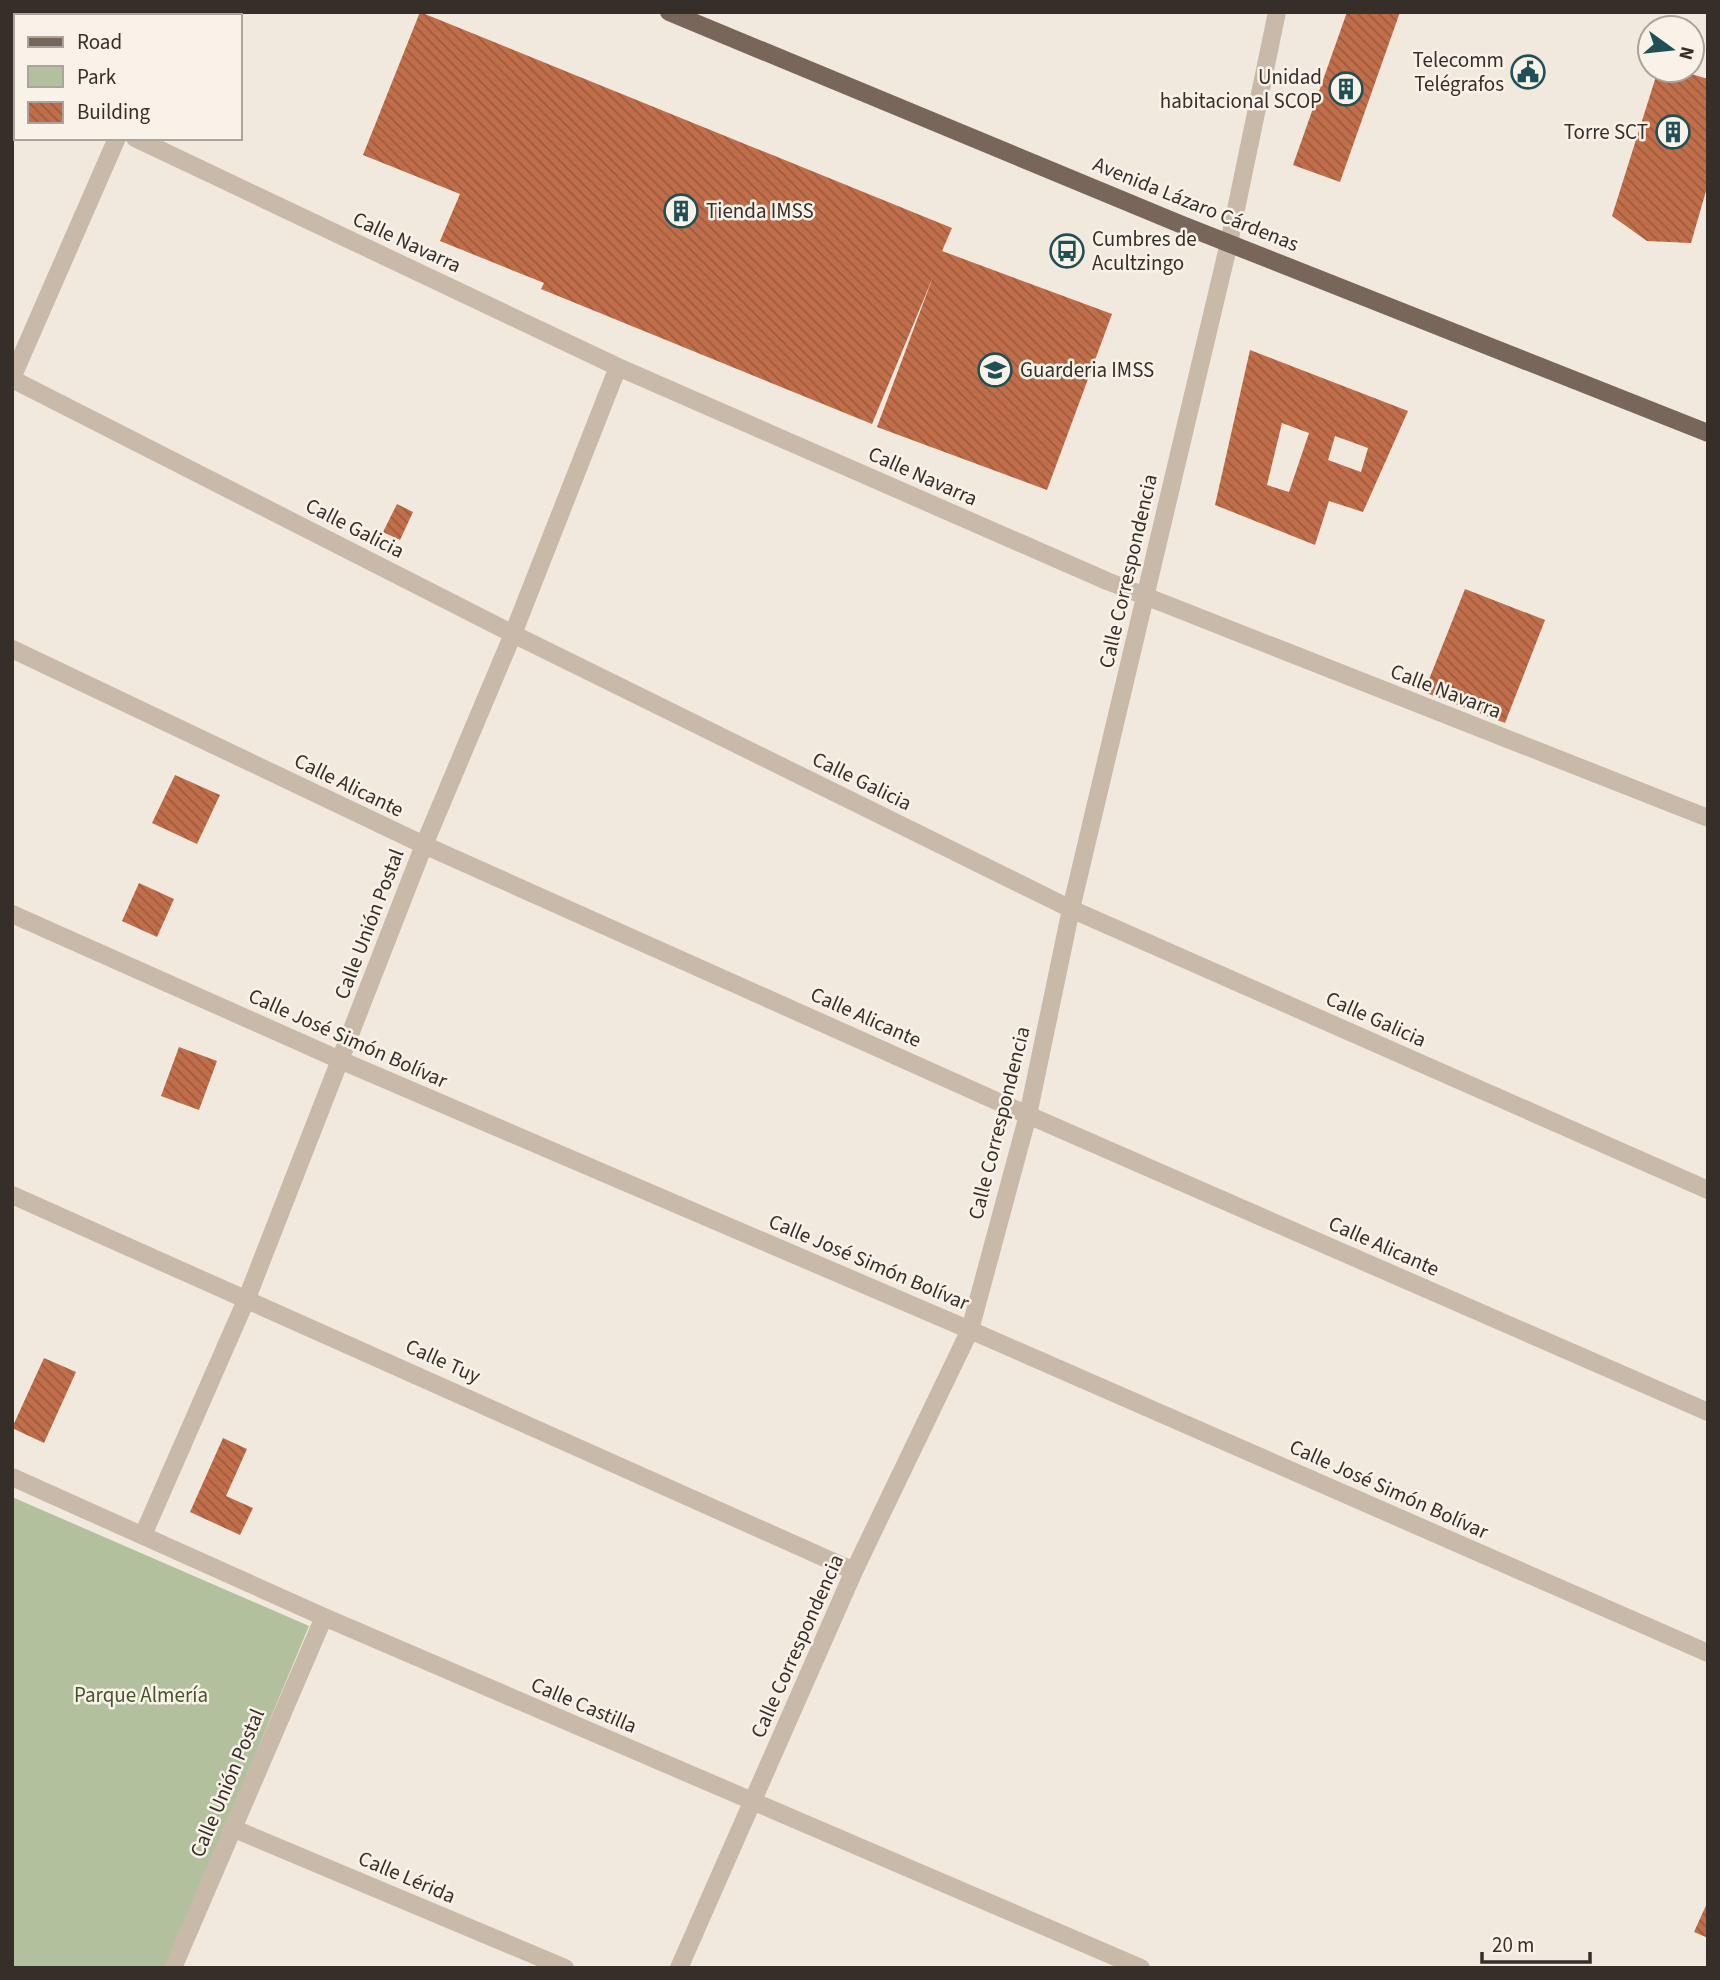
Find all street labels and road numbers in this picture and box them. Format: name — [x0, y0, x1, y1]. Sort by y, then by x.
street label: Avenida Lázaro Cárdenas — [1089, 149, 1304, 259]
street label: Calle Navarra — [348, 204, 466, 280]
street label: Calle Navarra — [864, 439, 982, 513]
street label: Calle Correspondencia — [1091, 471, 1165, 671]
street label: Calle Galicia — [300, 490, 410, 566]
street label: Calle Navarra — [1386, 656, 1506, 726]
street label: Calle Galicia — [807, 744, 917, 818]
street label: Calle Alicante — [289, 746, 409, 824]
street label: Calle Unión Postal — [327, 844, 411, 1004]
street label: Calle Alicante — [806, 979, 926, 1055]
street label: Calle José Simón Bolívar — [244, 981, 453, 1096]
street label: Calle Galicia — [1321, 983, 1431, 1055]
street label: Calle Correspondencia — [960, 1023, 1038, 1223]
street label: Calle José Simón Bolívar — [764, 1206, 975, 1318]
street label: Calle Alicante — [1324, 1208, 1444, 1284]
street label: Calle Tuy — [401, 1331, 486, 1391]
street label: Calle José Simón Bolívar — [1285, 1432, 1494, 1547]
street label: Calle Correspondencia — [743, 1549, 851, 1743]
street label: Calle Castilla — [526, 1669, 642, 1741]
street label: Calle Unión Postal — [182, 1704, 272, 1862]
street label: Calle Lérida — [354, 1843, 460, 1911]

